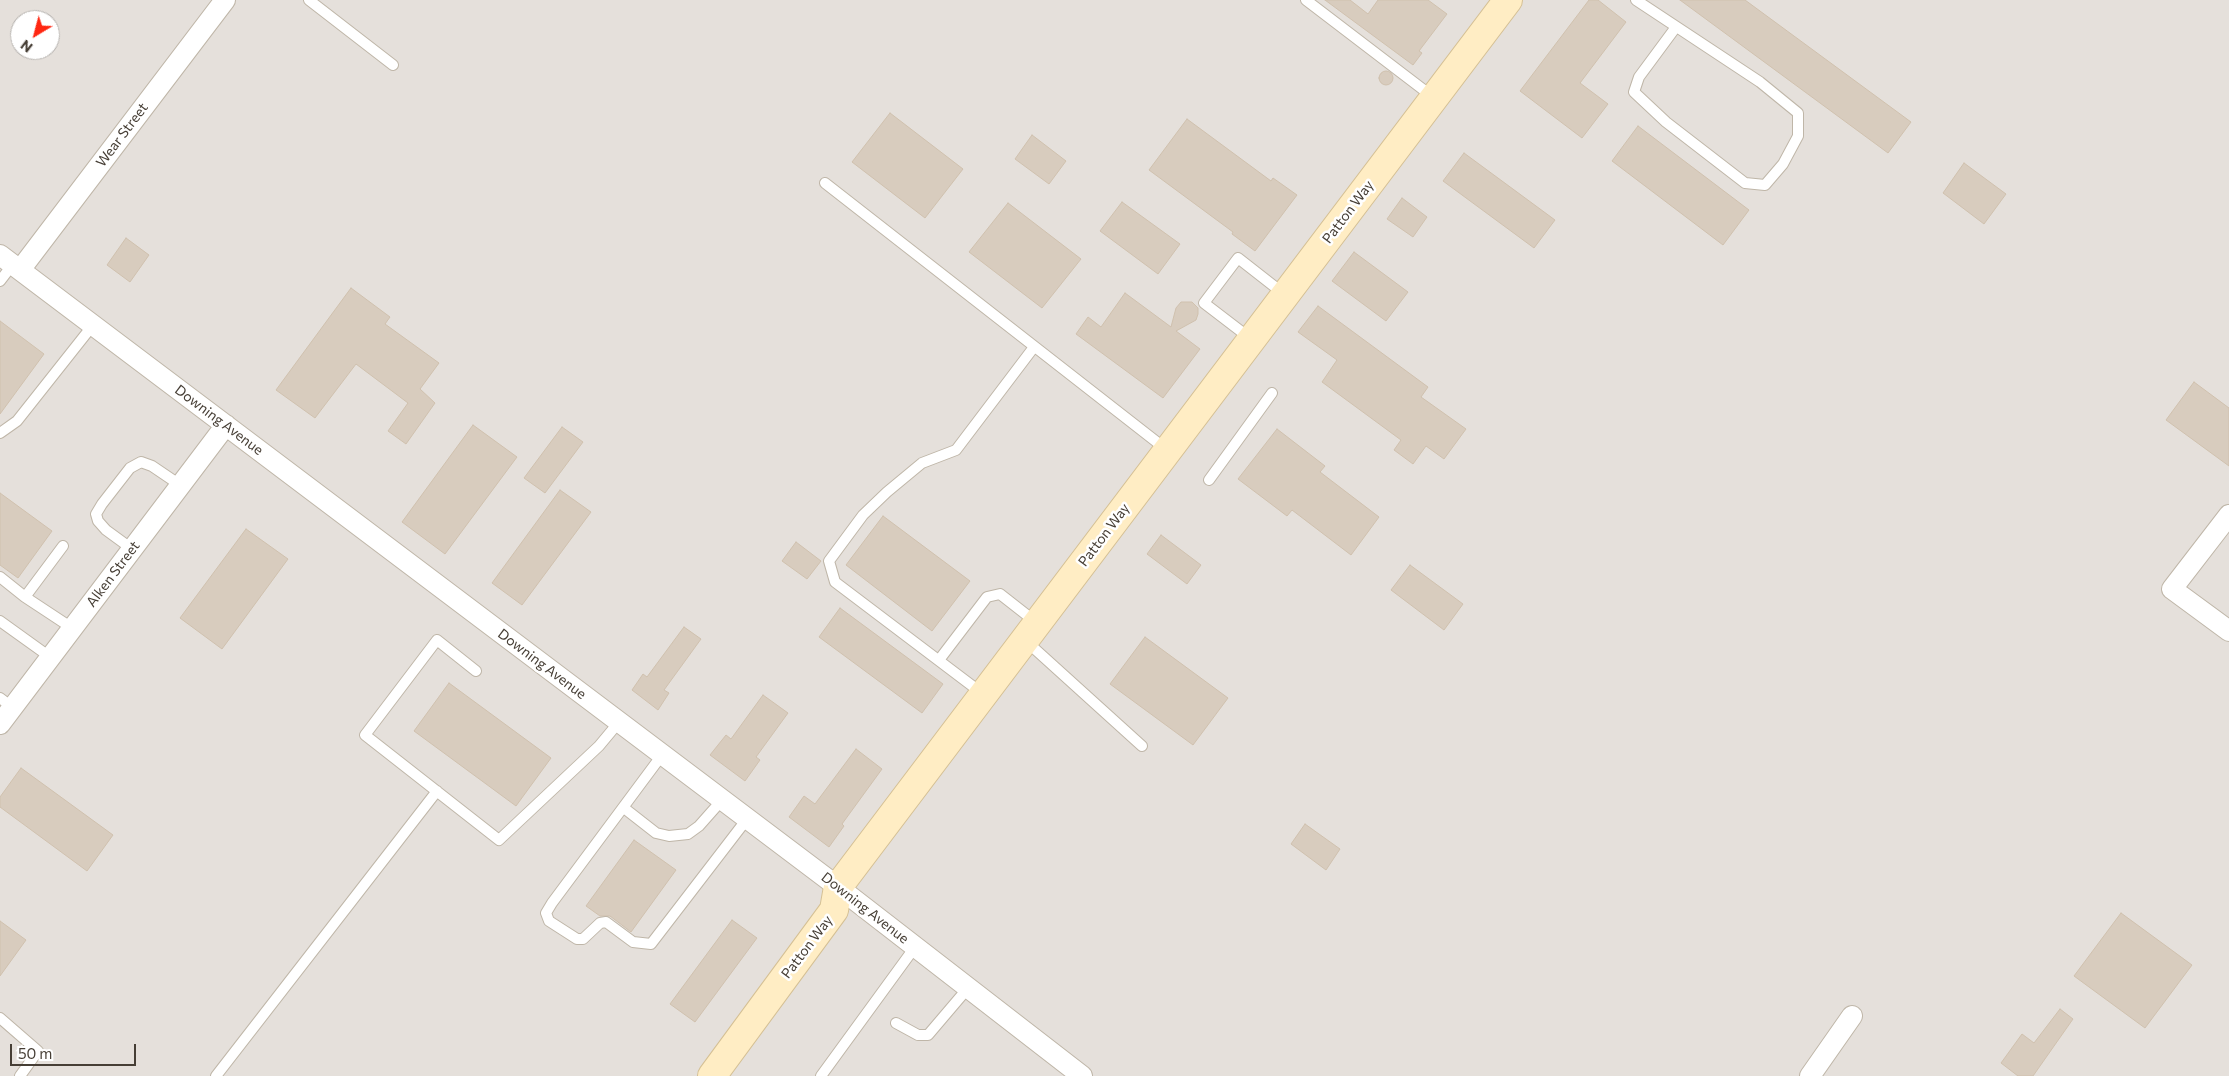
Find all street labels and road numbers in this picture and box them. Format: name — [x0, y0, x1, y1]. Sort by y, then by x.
street label: Wear Street — [92, 100, 152, 170]
street label: Patton Way — [1319, 177, 1377, 247]
street label: Downing Avenue — [172, 381, 266, 459]
street label: Patton Way — [1075, 500, 1133, 570]
street label: Alken Street — [83, 538, 143, 610]
street label: Downing Avenue — [495, 625, 589, 703]
street label: Downing Avenue — [818, 869, 912, 947]
street label: Patton Way — [778, 912, 836, 982]

